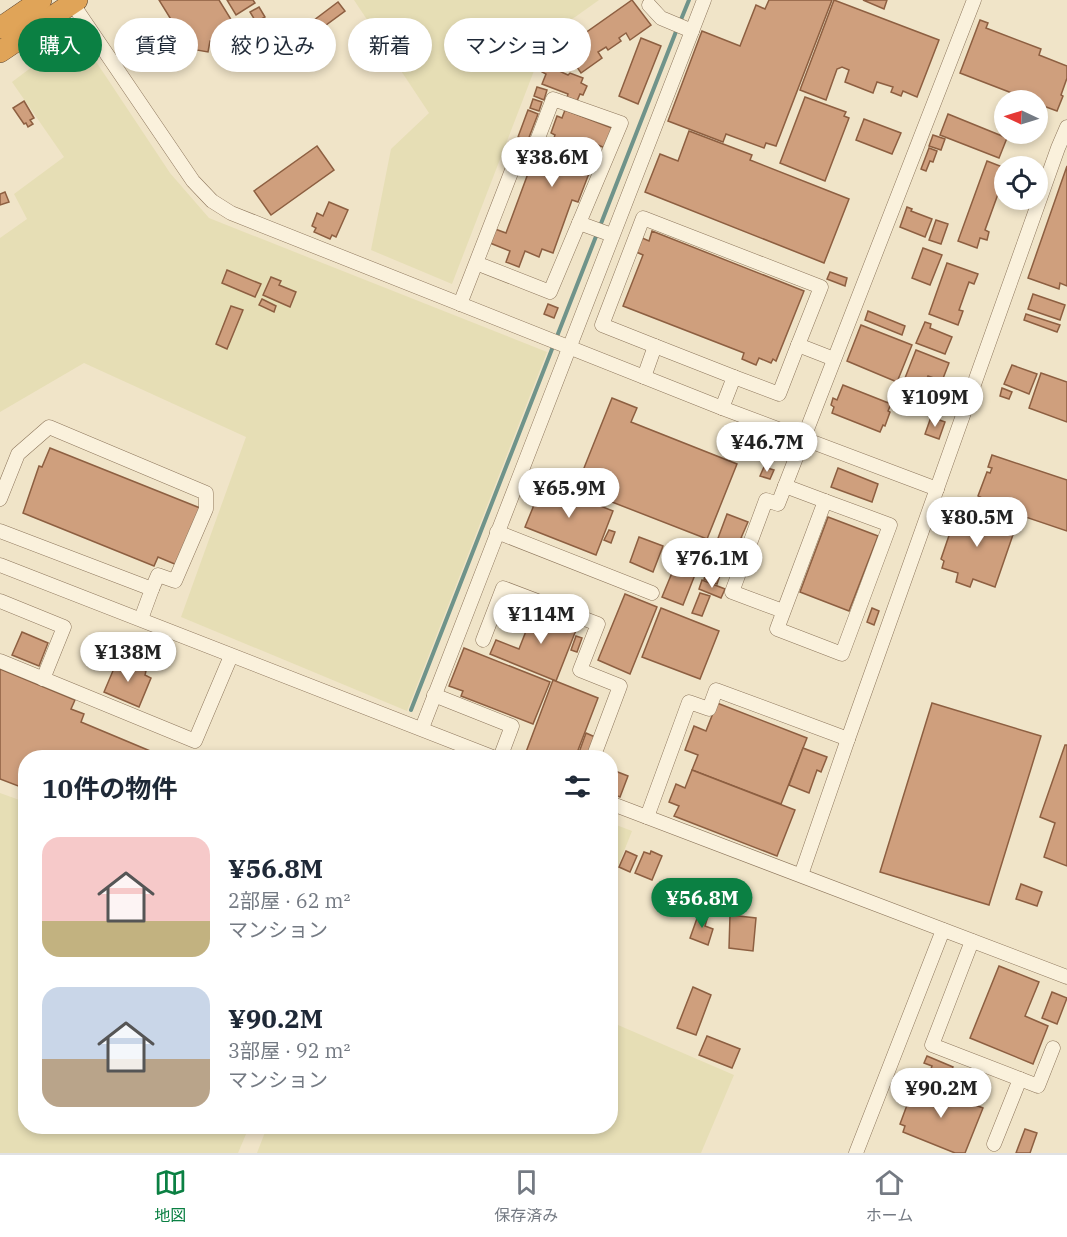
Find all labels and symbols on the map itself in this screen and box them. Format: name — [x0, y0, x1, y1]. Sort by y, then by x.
north arrow — [994, 90, 1048, 144]
pin: ¥38.6M — [503, 137, 601, 188]
pin: ¥109M — [893, 377, 977, 428]
pin: ¥46.7M — [718, 422, 816, 473]
pin: ¥65.9M — [520, 468, 618, 519]
pin: ¥80.5M — [928, 497, 1026, 548]
pin: ¥76.1M — [663, 538, 761, 589]
pin: ¥114M — [499, 594, 583, 645]
pin: ¥138M — [86, 632, 170, 683]
pin: ¥56.8M — [653, 878, 751, 929]
pin: ¥90.2M — [892, 1068, 990, 1119]

